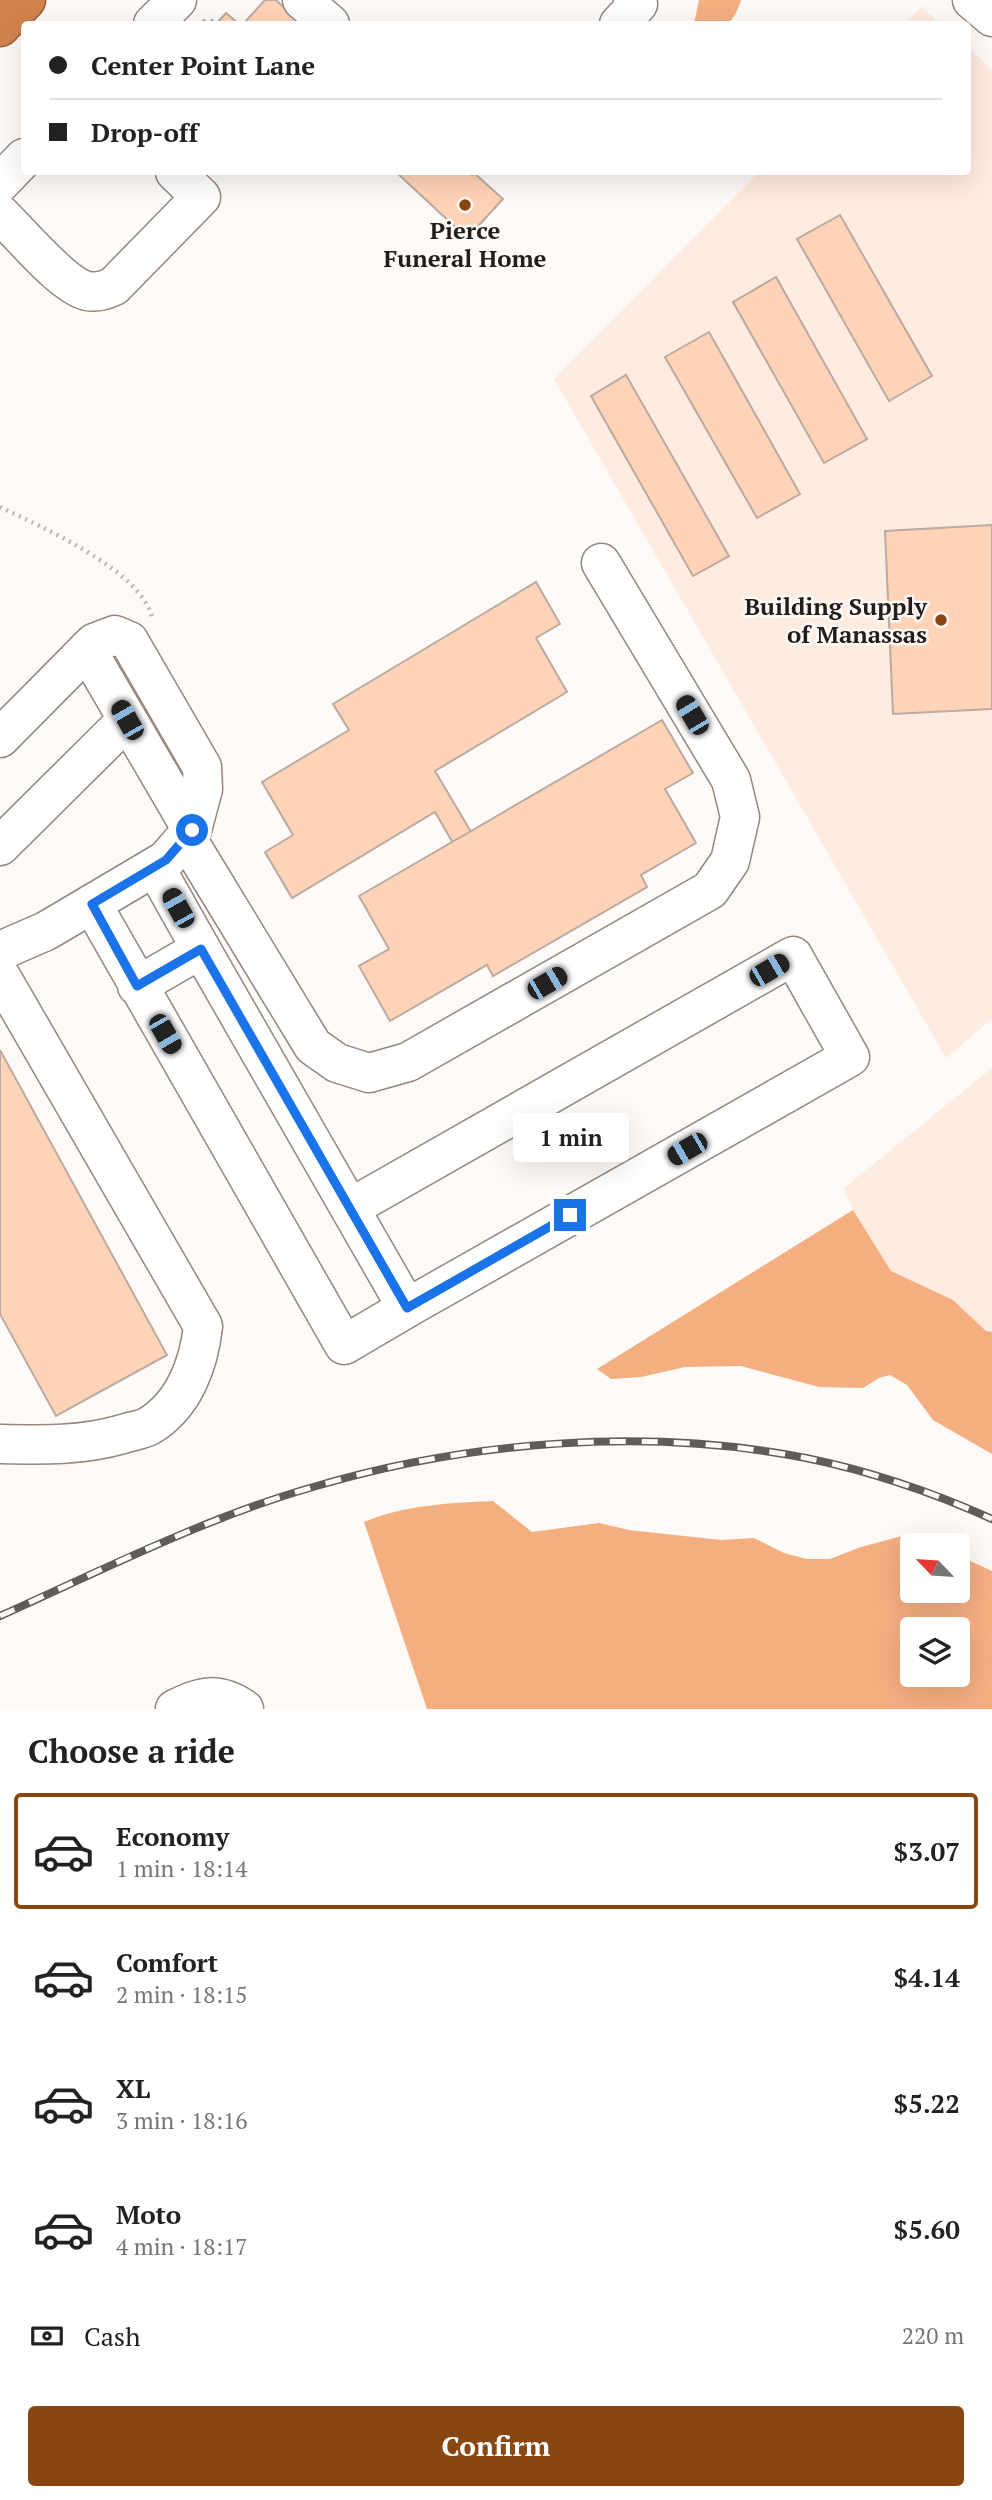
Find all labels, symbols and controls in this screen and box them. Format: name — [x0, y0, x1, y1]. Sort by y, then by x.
text: Center Point Lane — [91, 48, 315, 82]
text: Drop-off — [91, 115, 198, 149]
marker: Pierce Funeral Home — [457, 197, 473, 213]
place label: Pierce Funeral Home — [383, 214, 547, 274]
place label: Building Supply of Manassas — [745, 590, 928, 650]
marker: Building Supply of Manassas — [933, 612, 949, 628]
car — [673, 692, 712, 738]
car — [108, 697, 147, 743]
route start — [176, 814, 208, 846]
car — [159, 885, 198, 931]
car — [746, 950, 793, 990]
car — [524, 963, 571, 1003]
car — [146, 1011, 185, 1057]
callout: 1 min — [512, 1114, 628, 1162]
text: 1 min — [540, 1122, 602, 1153]
car — [664, 1129, 711, 1169]
route end — [554, 1199, 586, 1231]
north arrow — [900, 1533, 970, 1603]
map controls — [900, 1533, 970, 1687]
button: layers — [900, 1617, 970, 1687]
text: Choose a ride — [28, 1730, 235, 1772]
text: Economy — [116, 1819, 229, 1853]
icon: car — [32, 1820, 95, 1883]
text: $3.07 — [894, 1834, 960, 1868]
text: 1 min · 18:14 — [116, 1853, 248, 1884]
text: Comfort — [116, 1945, 218, 1979]
icon: car — [32, 1946, 95, 2009]
text: $4.14 — [894, 1960, 960, 1994]
text: 2 min · 18:15 — [116, 1979, 248, 2010]
text: XL — [116, 2071, 150, 2105]
icon: car — [32, 2072, 95, 2135]
text: $5.22 — [894, 2086, 960, 2120]
text: 3 min · 18:16 — [116, 2105, 248, 2136]
text: Moto — [116, 2197, 181, 2231]
icon: car — [32, 2198, 95, 2261]
text: $5.60 — [894, 2212, 960, 2246]
text: 4 min · 18:17 — [116, 2231, 248, 2262]
icon: cash — [28, 2317, 66, 2355]
text: Cash — [84, 2319, 140, 2353]
text: 220 m — [902, 2320, 964, 2351]
button: Confirm — [28, 2406, 964, 2486]

